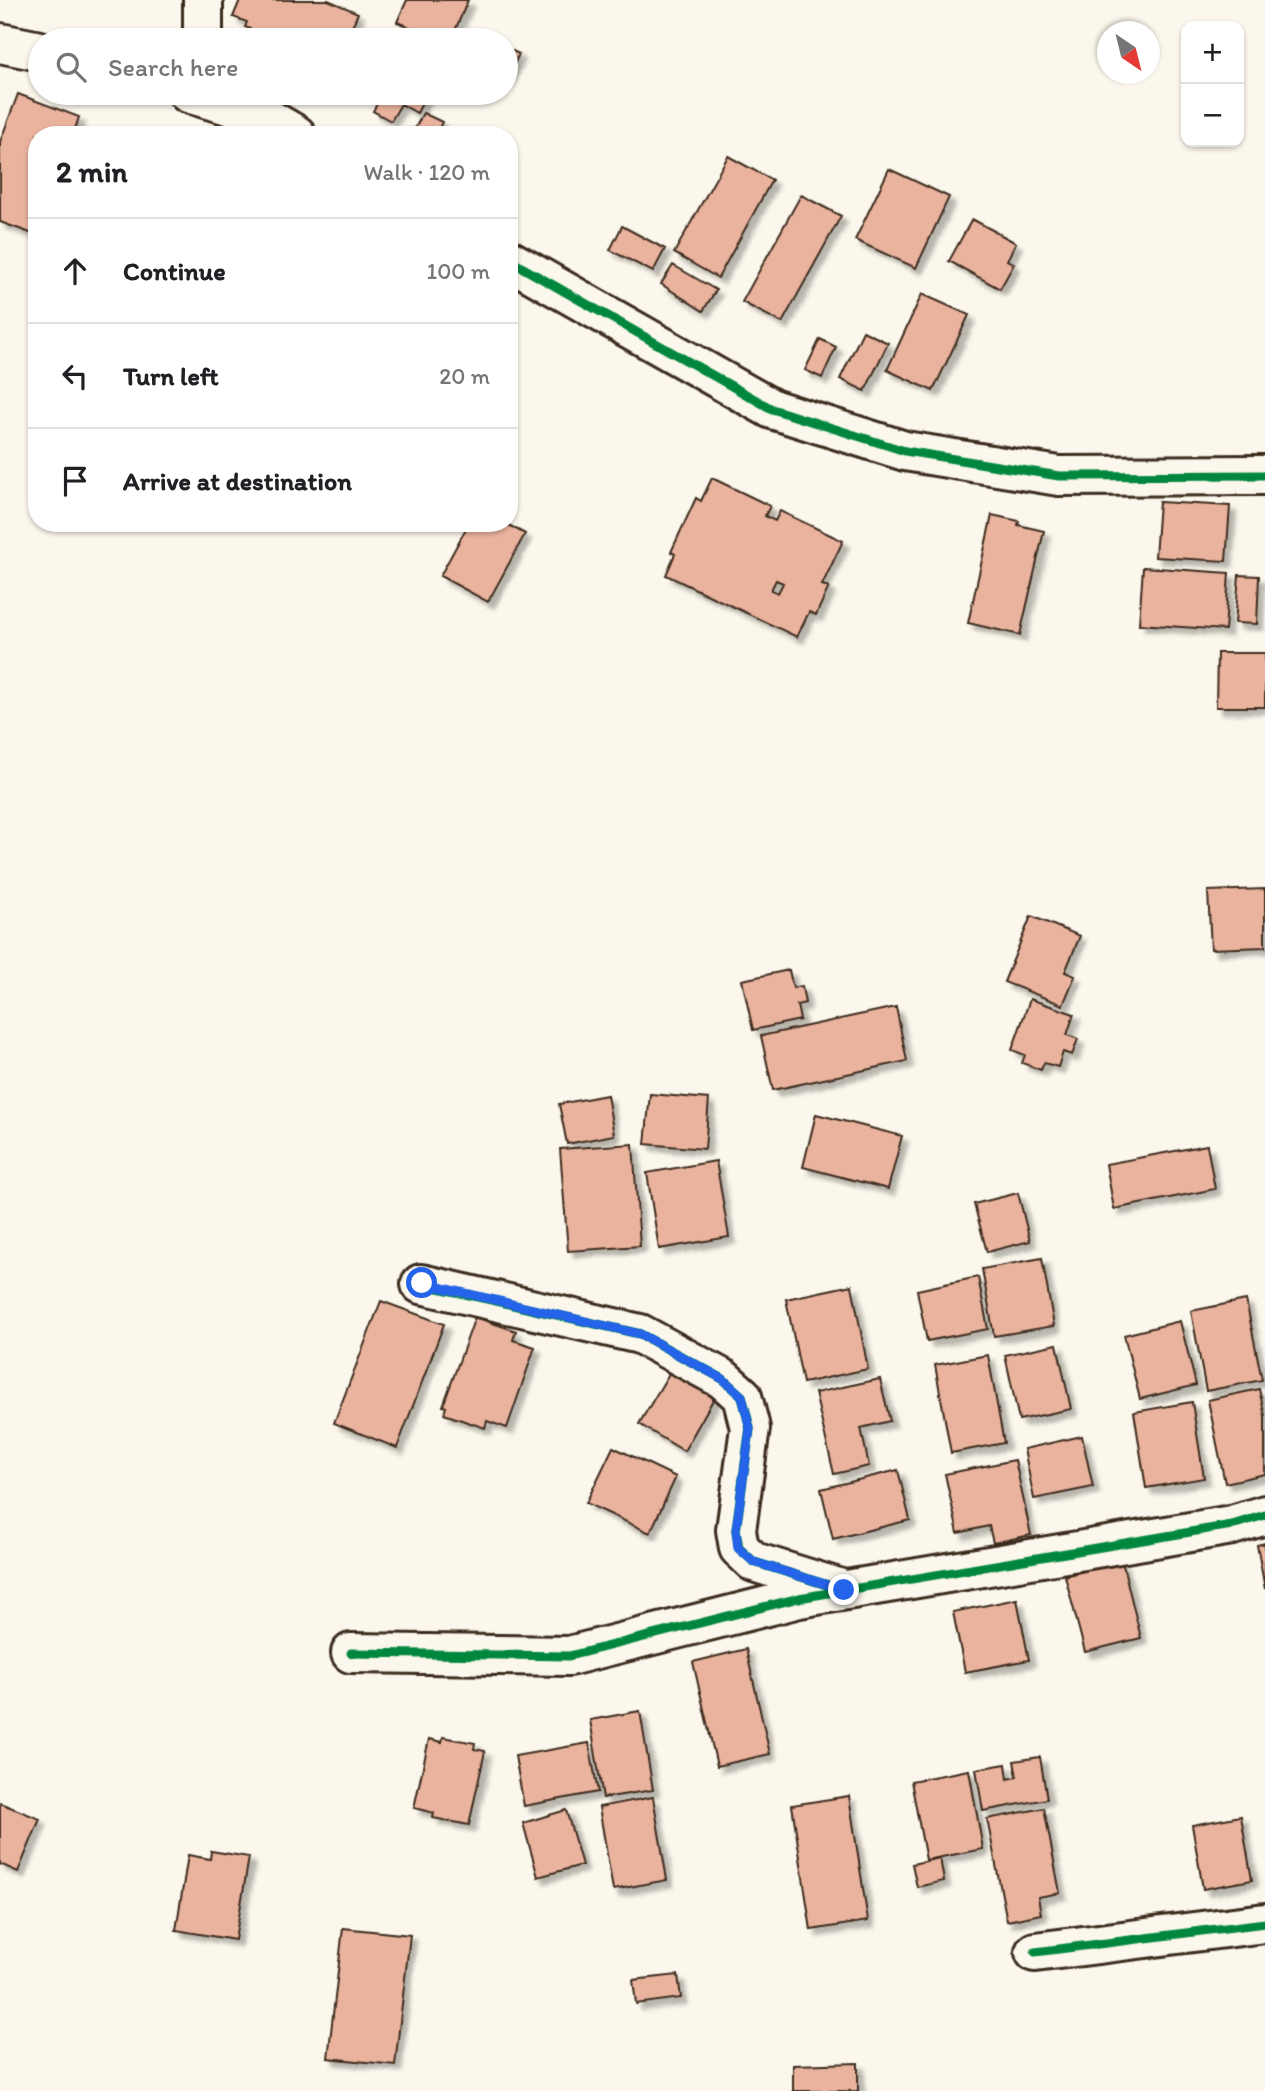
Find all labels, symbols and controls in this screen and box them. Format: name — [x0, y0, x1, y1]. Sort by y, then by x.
north arrow — [1097, 21, 1160, 84]
map controls — [1181, 21, 1244, 147]
button: + — [1181, 21, 1244, 84]
search box — [28, 28, 518, 105]
icon: search — [52, 48, 90, 86]
text: Search here — [108, 51, 238, 83]
button: − — [1181, 84, 1244, 147]
text: 2 min — [56, 153, 127, 190]
text: Walk · 120 m — [364, 158, 490, 186]
icon: ahead — [56, 252, 94, 290]
text: Continue — [123, 255, 226, 287]
text: 100 m — [426, 257, 490, 285]
icon: left — [56, 357, 94, 395]
text: Turn left — [123, 360, 219, 392]
text: 20 m — [439, 362, 490, 390]
icon: arrive — [56, 462, 94, 500]
text: Arrive at destination — [123, 465, 352, 497]
route start — [406, 1267, 437, 1298]
route end — [828, 1574, 859, 1605]

